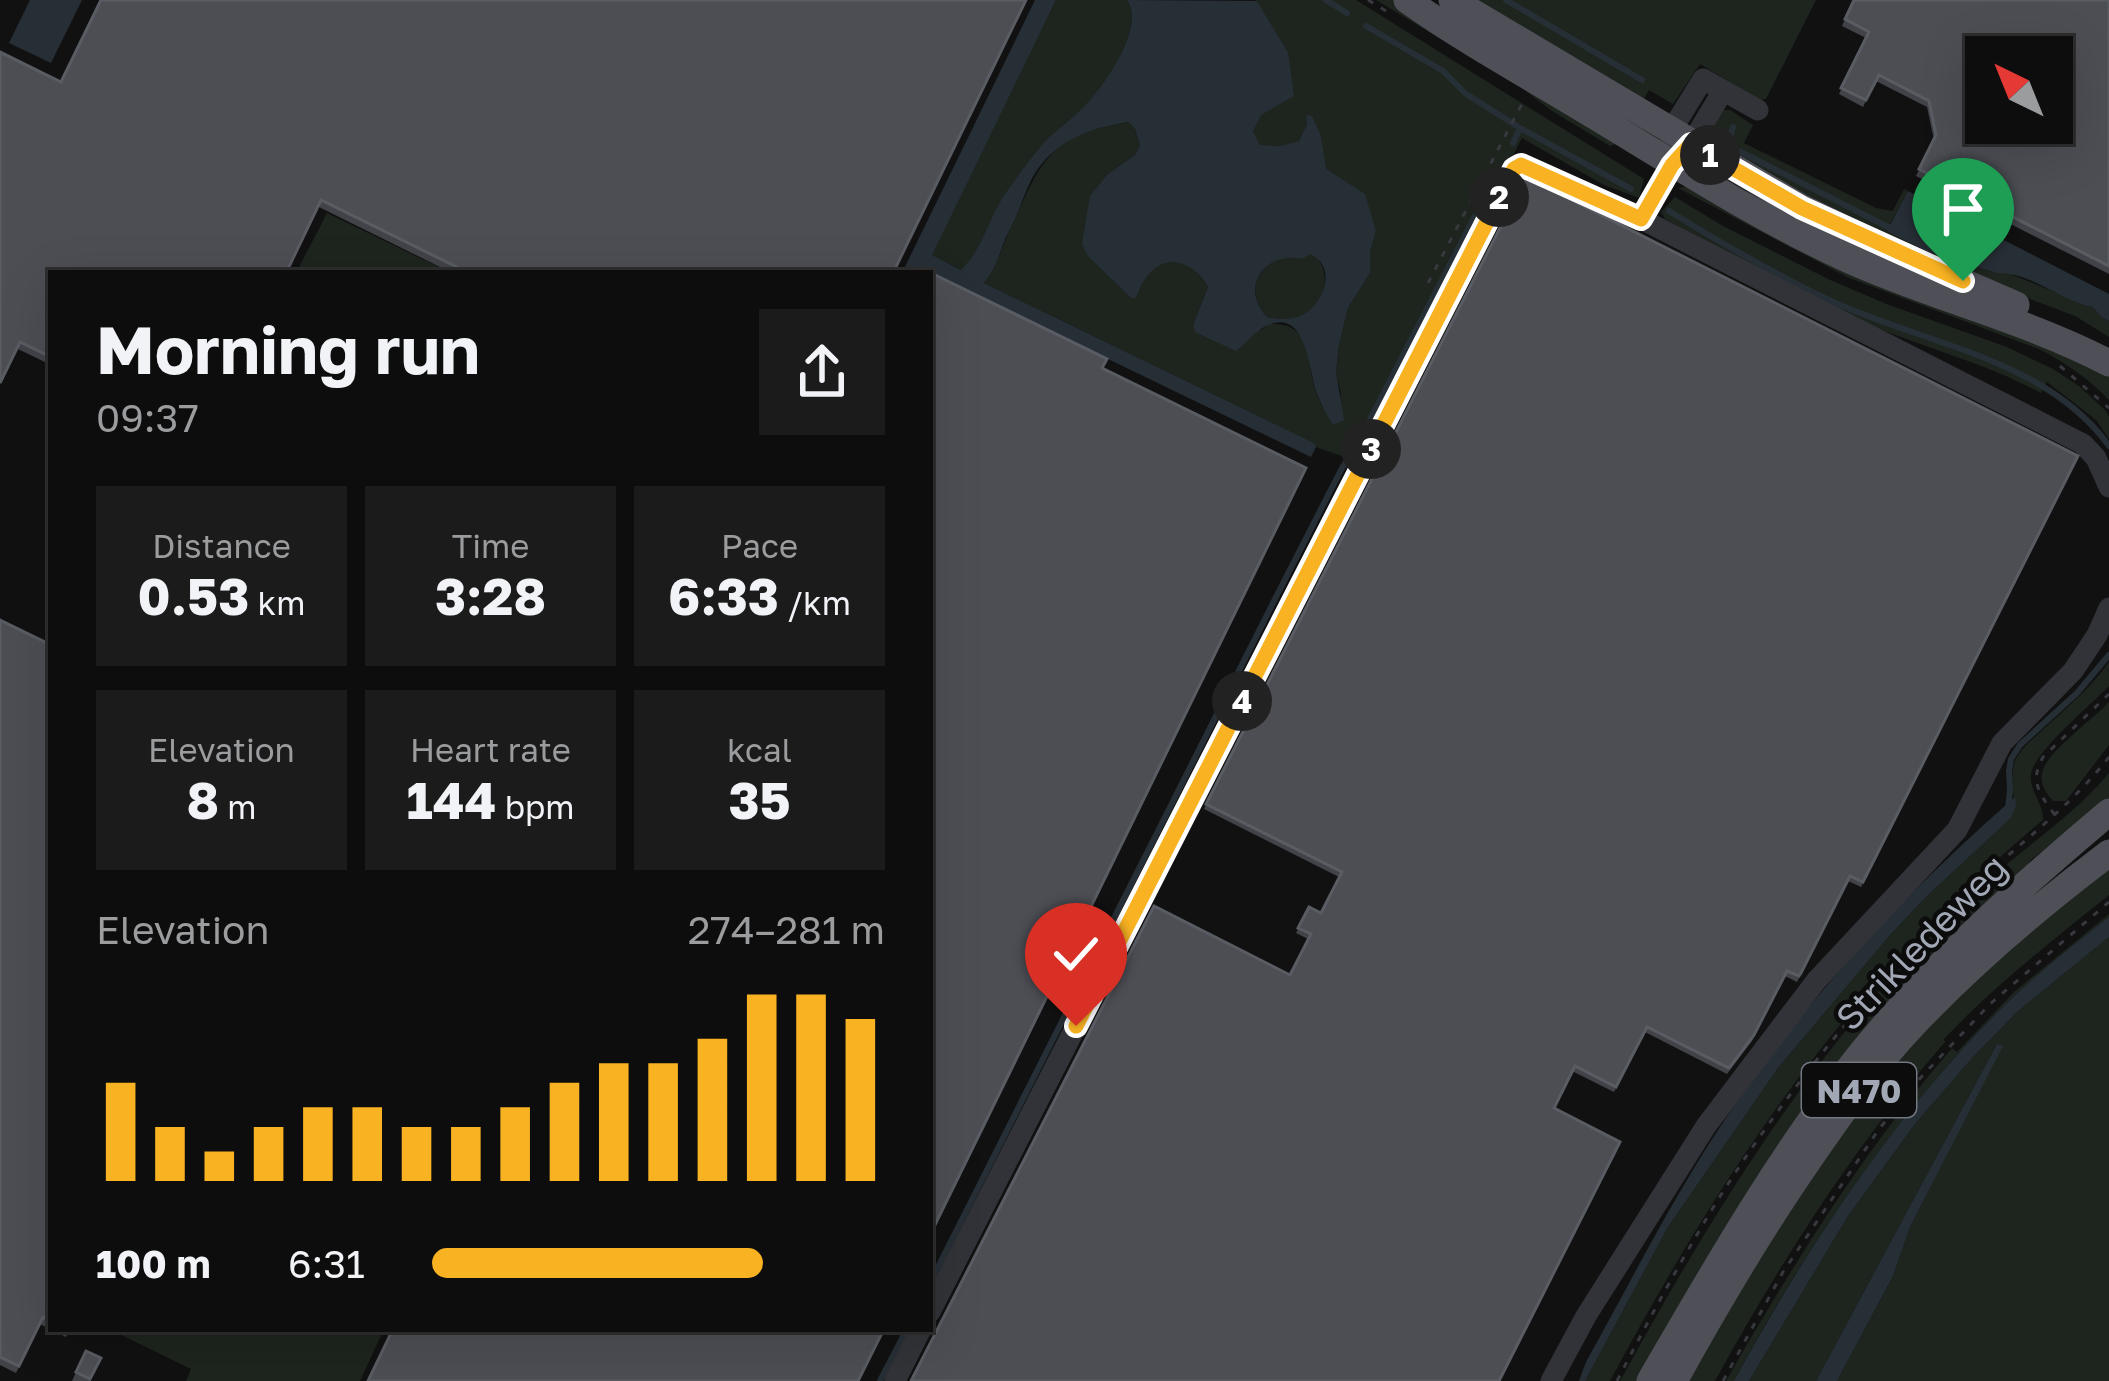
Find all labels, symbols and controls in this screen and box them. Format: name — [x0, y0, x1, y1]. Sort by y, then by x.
north arrow — [1965, 36, 2073, 144]
map controls — [1965, 36, 2073, 144]
pin: 1 — [1680, 125, 1740, 185]
text: 1 — [1702, 135, 1719, 174]
pin — [1912, 158, 2014, 281]
pin: 2 — [1469, 167, 1529, 227]
icon: arrive — [1930, 176, 1996, 242]
text: 2 — [1489, 177, 1509, 216]
text: Morning run — [96, 309, 480, 389]
button: share — [759, 309, 885, 435]
text: 09:37 — [96, 394, 199, 441]
pin: 3 — [1341, 419, 1401, 479]
text: 3 — [1361, 429, 1381, 468]
text: Distance — [152, 526, 291, 565]
text: Time — [452, 526, 529, 565]
text: Pace — [721, 526, 798, 565]
text: 0.53 — [138, 565, 249, 626]
text: 3:28 — [435, 565, 546, 626]
text: 6:33 — [668, 565, 779, 626]
text: km — [249, 583, 305, 622]
text: /km — [779, 583, 851, 622]
pin: 4 — [1212, 671, 1272, 731]
text: 4 — [1232, 681, 1252, 720]
text: Elevation — [148, 730, 295, 769]
text: Heart rate — [410, 730, 571, 769]
text: kcal — [727, 730, 792, 769]
text: 8 — [186, 769, 219, 830]
text: 144 — [406, 769, 496, 830]
text: 35 — [728, 769, 791, 830]
text: m — [219, 787, 257, 826]
text: bpm — [496, 787, 575, 826]
street label: Strikledeweg — [1827, 845, 2015, 1039]
pin — [1025, 903, 1127, 1026]
text: Elevation — [96, 906, 269, 953]
text: 274–281 m — [688, 906, 885, 953]
icon: check — [1043, 921, 1109, 987]
road number: N470 — [1802, 1063, 1916, 1117]
text: 100 m — [96, 1240, 211, 1287]
text: 6:31 — [288, 1240, 365, 1287]

